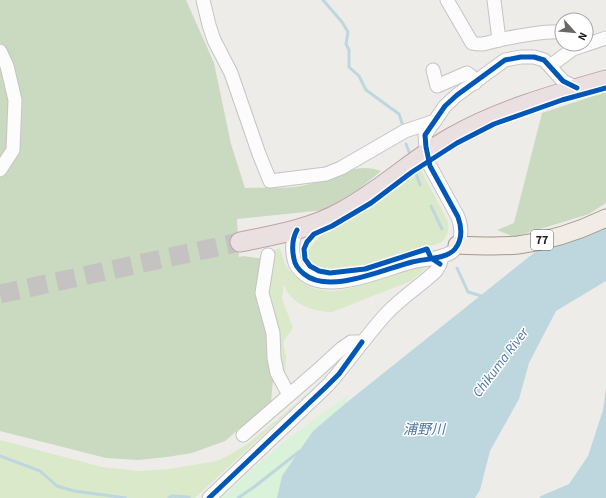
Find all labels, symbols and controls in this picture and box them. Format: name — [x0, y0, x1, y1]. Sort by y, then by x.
north arrow — [554, 12, 594, 52]
text: N — [574, 30, 591, 43]
road number: 77 — [531, 230, 553, 250]
water label: Chikuma River — [468, 323, 534, 402]
water label: 浦野川 — [403, 420, 447, 440]

